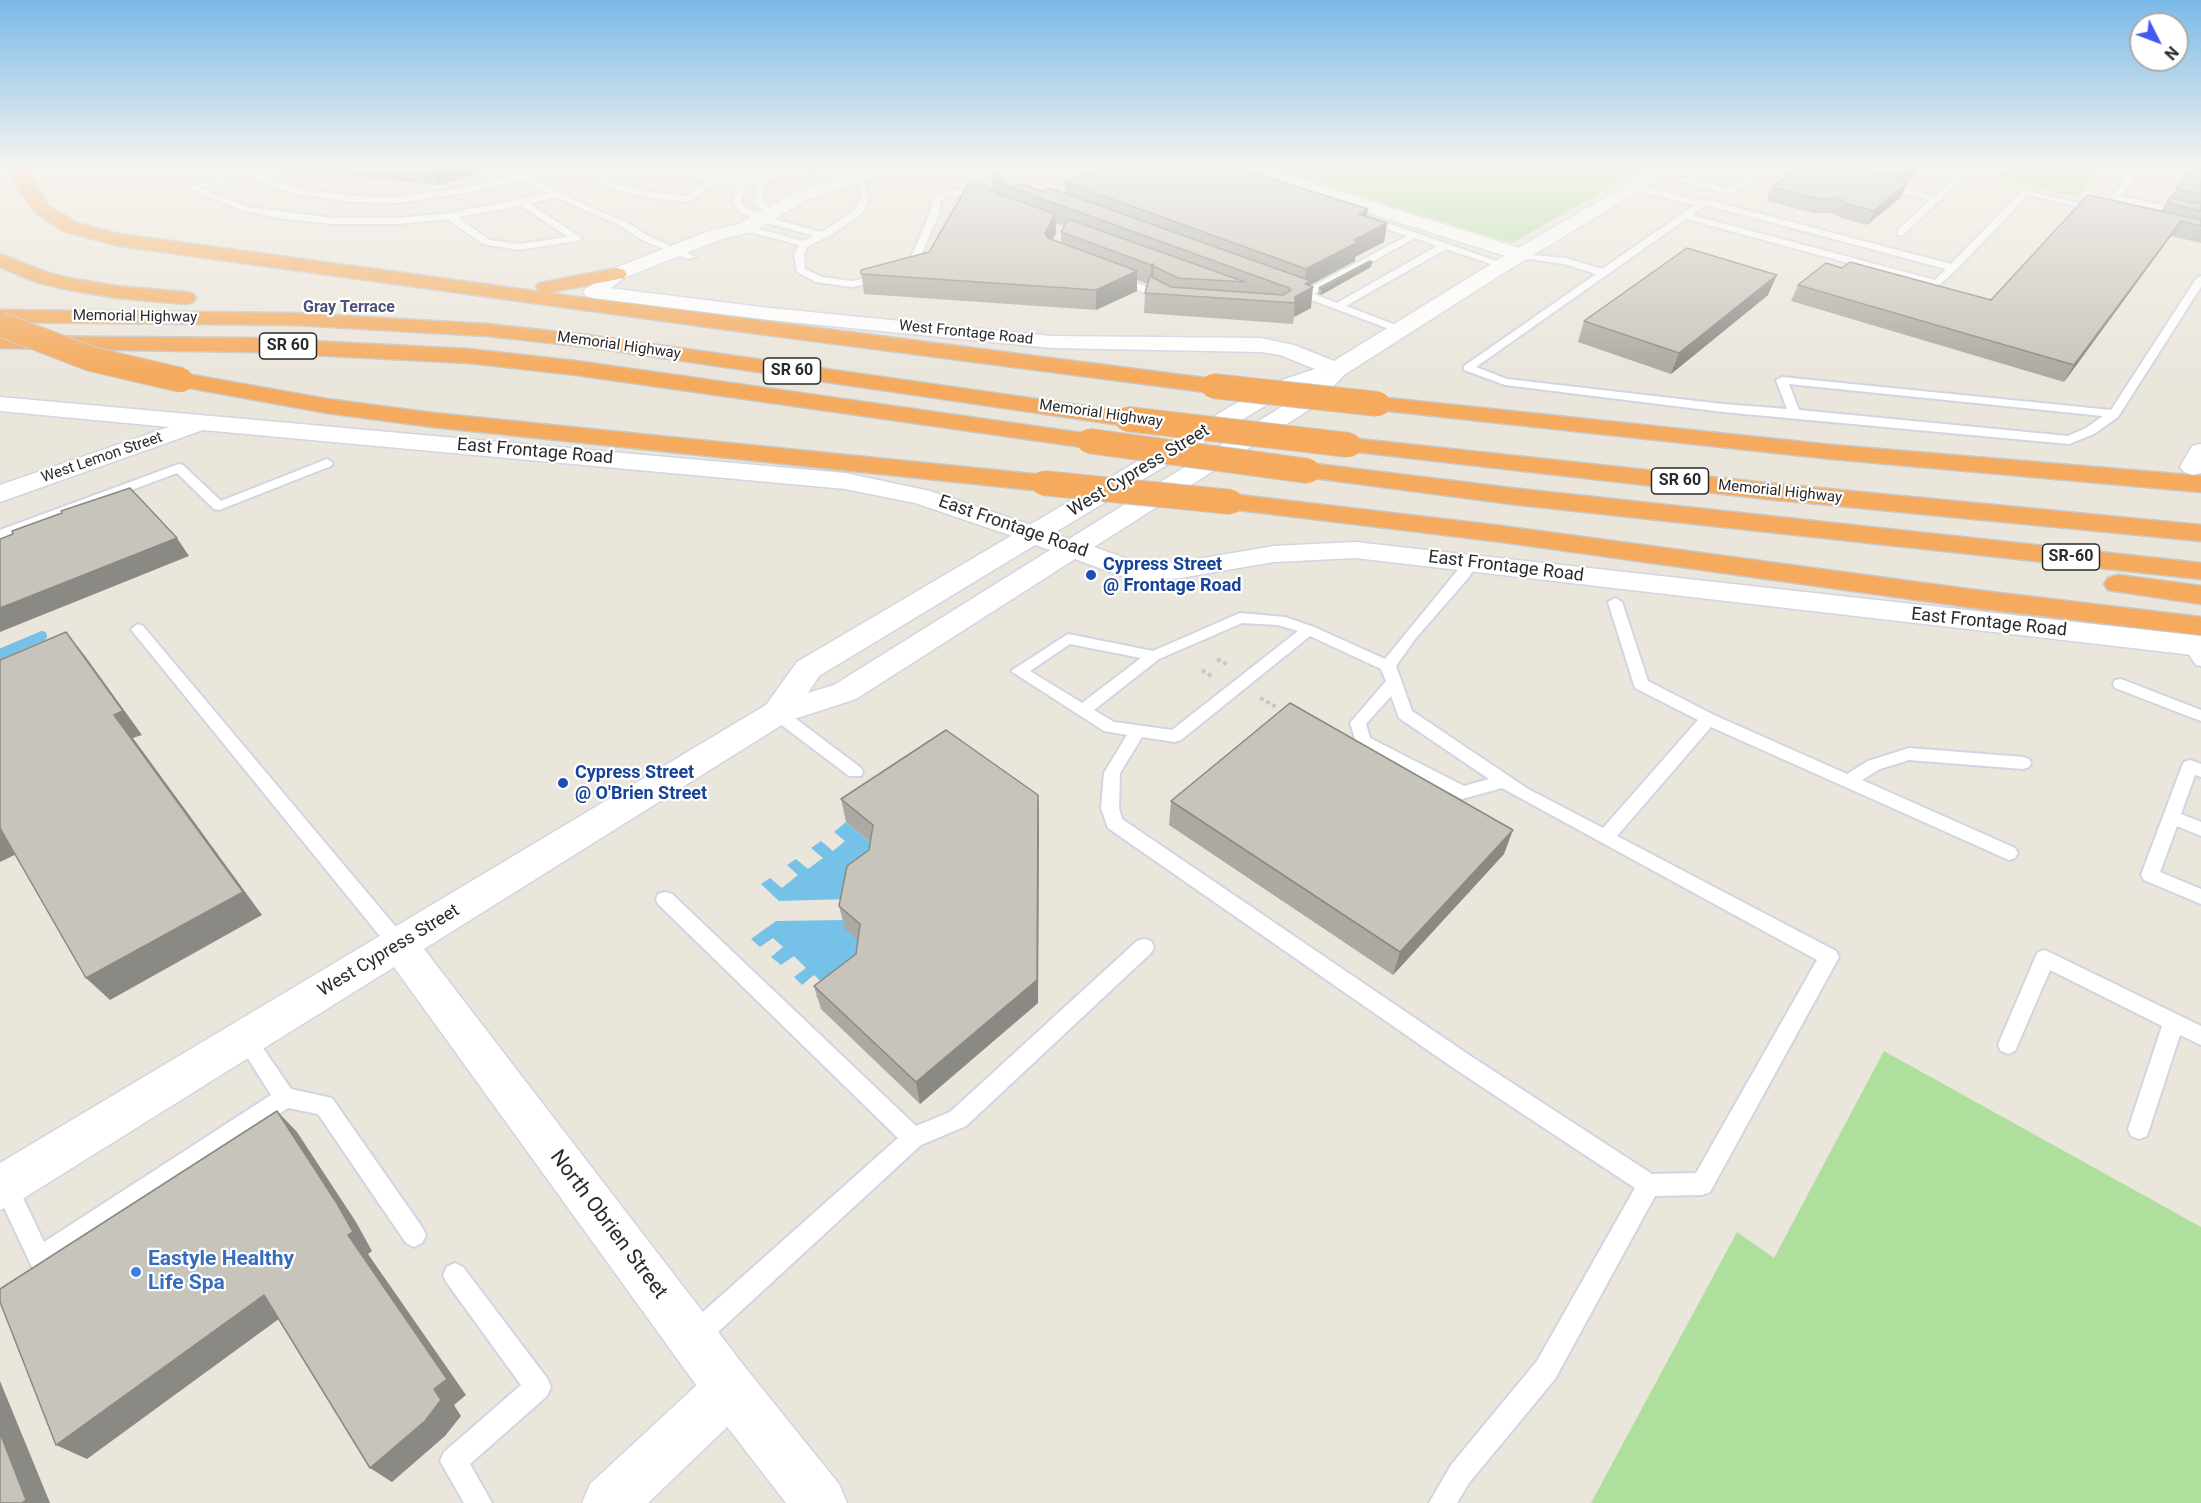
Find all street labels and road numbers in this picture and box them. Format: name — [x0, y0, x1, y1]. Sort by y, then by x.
street label: Memorial Highway — [73, 307, 197, 327]
street label: West Frontage Road — [898, 317, 1034, 349]
street label: Memorial Highway — [556, 328, 682, 364]
road number: SR 60 — [260, 333, 316, 359]
road number: SR 60 — [764, 358, 820, 384]
street label: Memorial Highway — [1038, 396, 1164, 432]
street label: West Cypress Street — [1064, 420, 1214, 522]
street label: West Lemon Street — [39, 429, 165, 487]
street label: East Frontage Road — [456, 434, 614, 470]
road number: SR 60 — [1652, 468, 1708, 494]
street label: Memorial Highway — [1717, 477, 1843, 507]
street label: East Frontage Road — [935, 491, 1091, 563]
road number: SR-60 — [2042, 544, 2100, 570]
street label: East Frontage Road — [1427, 547, 1585, 587]
street label: East Frontage Road — [1910, 604, 2068, 642]
street label: West Cypress Street — [314, 900, 464, 1002]
street label: North Obrien Street — [544, 1146, 672, 1304]

